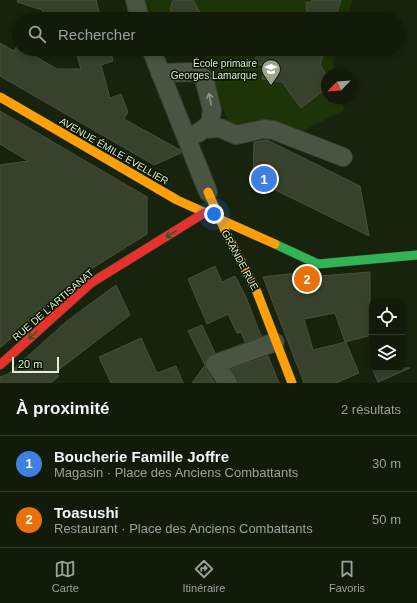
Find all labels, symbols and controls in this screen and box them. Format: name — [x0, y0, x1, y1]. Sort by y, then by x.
search box — [12, 12, 405, 56]
icon: search — [26, 23, 48, 45]
text: Rechercher — [58, 26, 136, 43]
place label: École primaire Georges Lamarque — [171, 57, 257, 81]
school or university icon: École primaire Georges Lamarque — [260, 58, 282, 86]
north arrow — [321, 68, 357, 104]
one-way arrow — [206, 93, 214, 106]
street label: AVENUE ÉMILE EVELLIER — [58, 114, 171, 187]
pin: 1 — [251, 164, 277, 194]
your location — [204, 204, 224, 224]
street label: GRANDE RUE — [219, 228, 261, 292]
one-way arrow — [166, 230, 177, 238]
pin: 2 — [294, 264, 320, 294]
street label: RUE DE L'ARTISANAT — [10, 267, 96, 343]
map controls — [369, 299, 405, 371]
button: locate — [369, 299, 405, 335]
one-way arrow — [28, 331, 38, 340]
button: layers — [369, 335, 405, 371]
scale bar — [12, 355, 59, 374]
text: 20 m — [18, 358, 42, 370]
text: À proximité — [16, 399, 110, 418]
text: 2 résultats — [341, 402, 401, 417]
text: Boucherie Famille Joffre — [54, 448, 229, 465]
text: 1 — [25, 456, 33, 471]
text: 30 m — [372, 456, 401, 471]
text: Magasin · Place des Anciens Combattants — [54, 465, 298, 480]
text: Toasushi — [54, 504, 119, 521]
text: 2 — [25, 512, 33, 527]
text: 50 m — [372, 512, 401, 527]
text: Restaurant · Place des Anciens Combattants — [54, 521, 313, 536]
tab: Carte — [52, 558, 79, 594]
tab: Itinéraire — [183, 558, 225, 594]
tab: Favoris — [329, 558, 365, 594]

